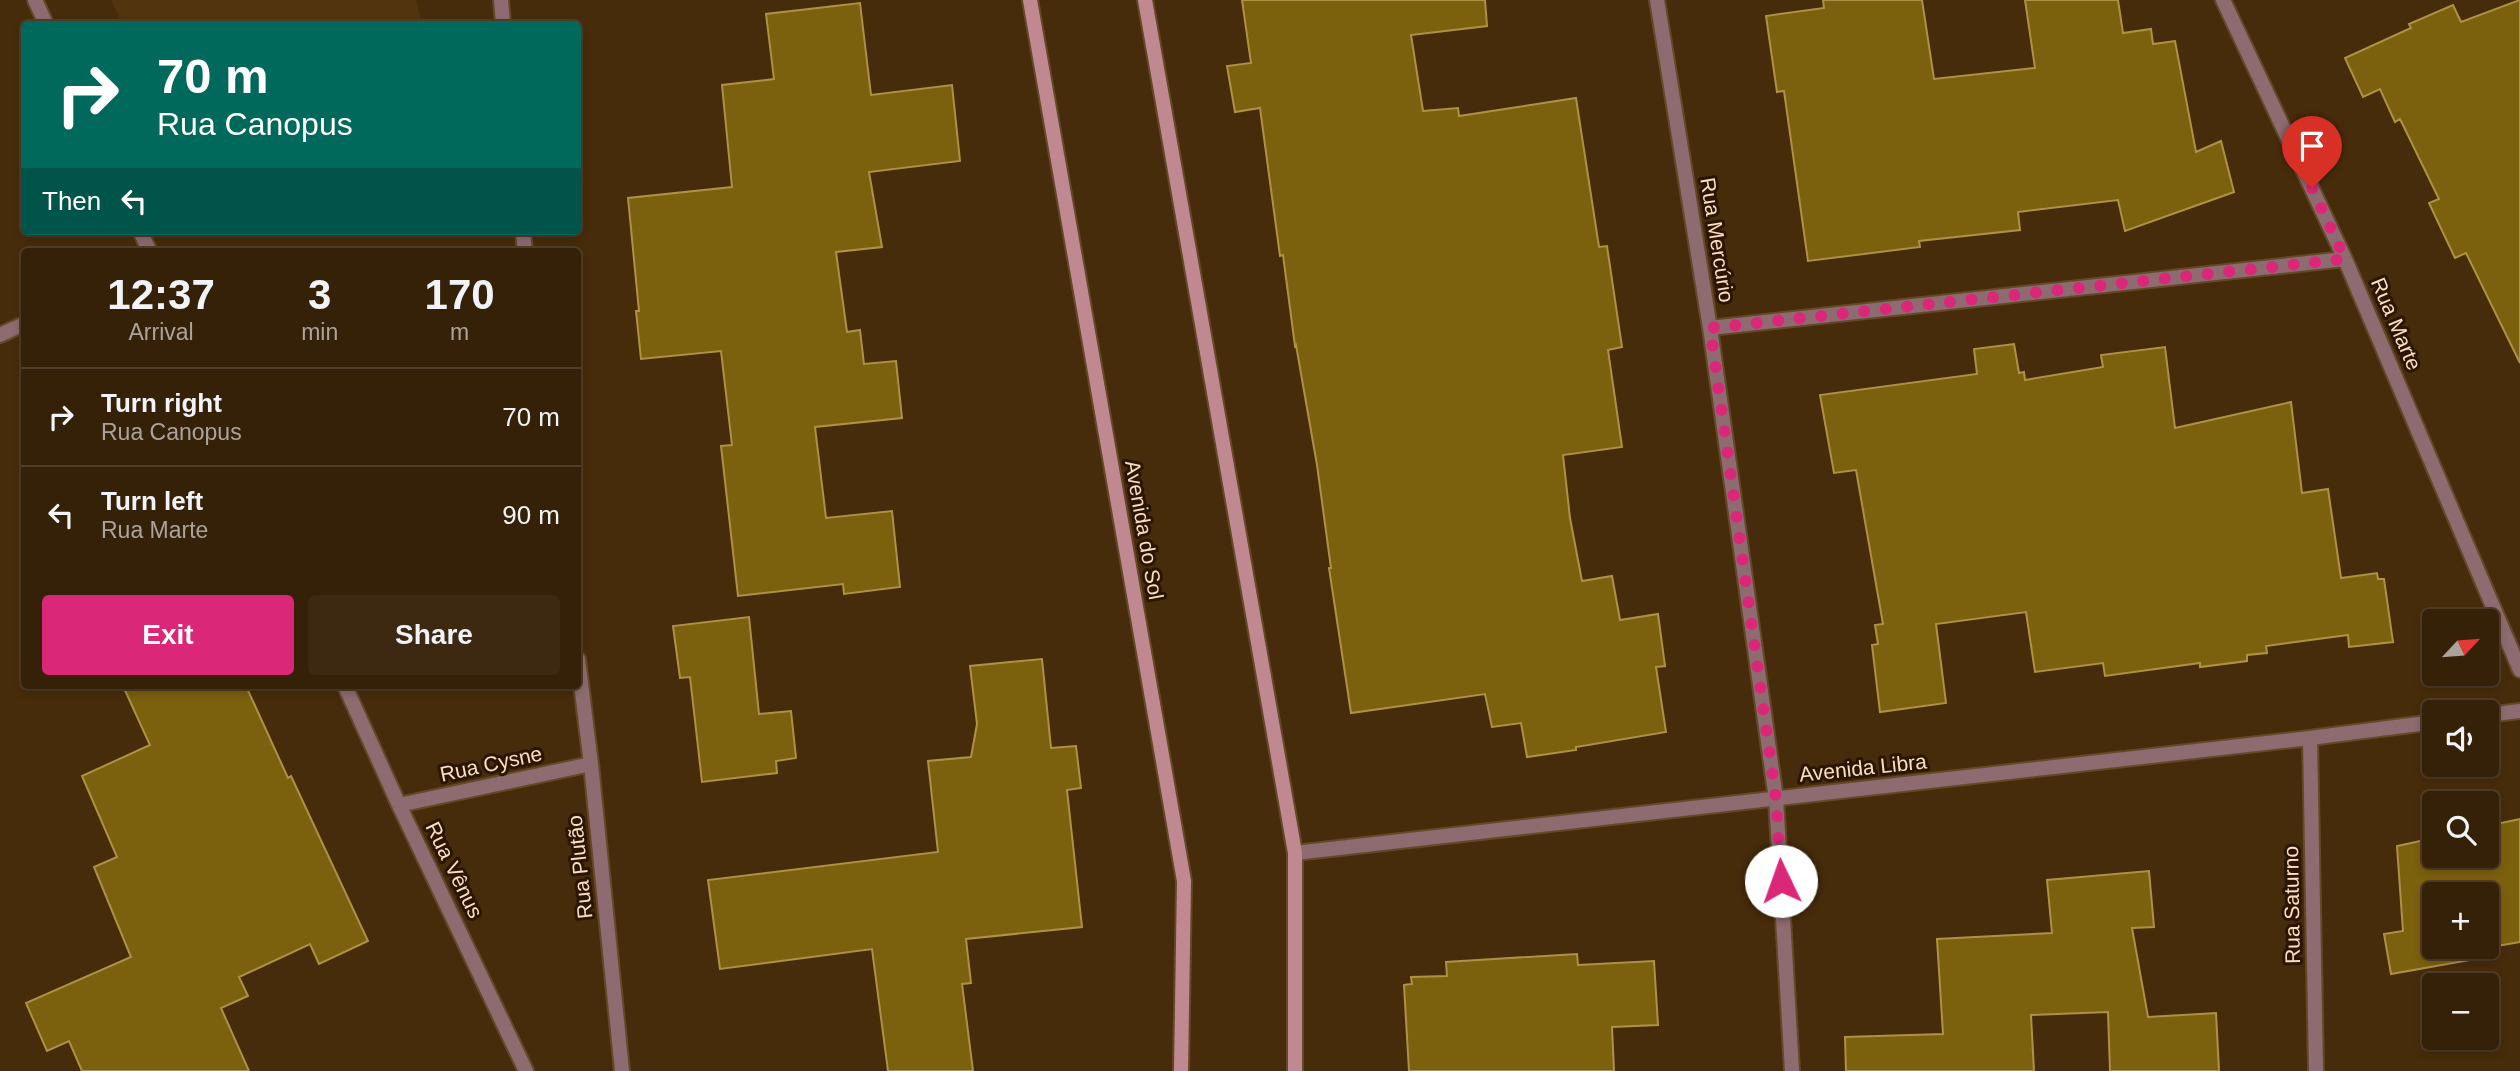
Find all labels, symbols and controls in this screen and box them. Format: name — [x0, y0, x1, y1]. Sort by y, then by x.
icon: right — [42, 49, 133, 140]
text: 70 m — [157, 49, 269, 103]
text: Rua Canopus — [157, 106, 353, 142]
pin — [2282, 116, 2342, 188]
icon: arrive — [2293, 127, 2331, 165]
street label: Rua Mercúrio — [1696, 176, 1739, 304]
icon: left — [115, 182, 153, 220]
text: Then — [42, 186, 101, 216]
text: 12:37 — [107, 271, 215, 318]
text: 3 — [308, 271, 331, 318]
text: 170 — [425, 271, 495, 318]
street label: Rua Marte — [2367, 274, 2426, 373]
text: Arrival — [128, 319, 194, 345]
text: min — [301, 319, 338, 345]
text: m — [450, 319, 469, 345]
text: Turn right — [101, 388, 222, 418]
icon: right — [42, 398, 80, 436]
text: 70 m — [502, 402, 560, 432]
text: Rua Canopus — [101, 419, 242, 445]
street label: Avenida do Sol — [1121, 459, 1168, 601]
text: Turn left — [101, 486, 203, 516]
icon: left — [42, 496, 80, 534]
text: 90 m — [502, 500, 560, 530]
text: Rua Marte — [101, 517, 208, 543]
button: Exit — [42, 595, 294, 675]
button: Share — [308, 595, 560, 675]
north arrow — [2422, 609, 2499, 686]
map controls — [2422, 609, 2499, 1050]
button: sound — [2422, 700, 2499, 777]
street label: Rua Cysne — [438, 741, 544, 786]
street label: Avenida Libra — [1798, 749, 1928, 786]
button: search — [2422, 791, 2499, 868]
street label: Rua Plutão — [563, 814, 596, 920]
street label: Rua Vênus — [421, 818, 488, 922]
position arrow — [1744, 844, 1818, 918]
street label: Rua Saturno — [2279, 846, 2304, 964]
button: + — [2422, 882, 2499, 959]
button: − — [2422, 973, 2499, 1050]

